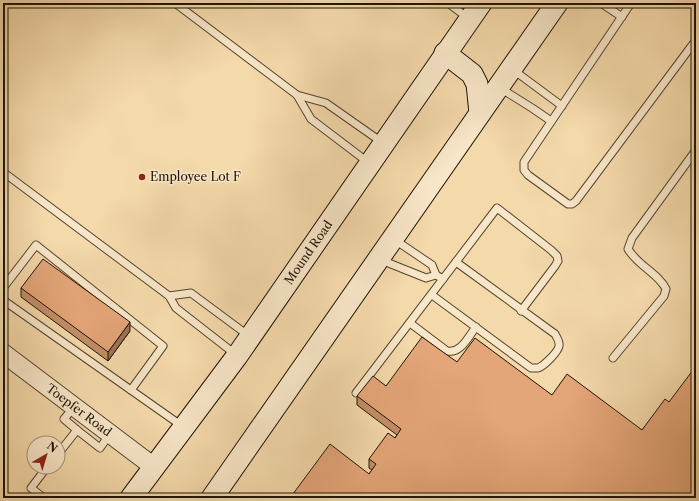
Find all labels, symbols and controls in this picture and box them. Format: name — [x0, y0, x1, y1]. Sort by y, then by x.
place label: Employee Lot F — [150, 169, 241, 184]
marker: Employee Lot F — [137, 172, 147, 182]
street label: Mound Road — [281, 217, 336, 287]
street label: Toepfer Road — [43, 380, 115, 440]
north arrow — [26, 435, 66, 475]
text: N — [44, 439, 61, 456]

